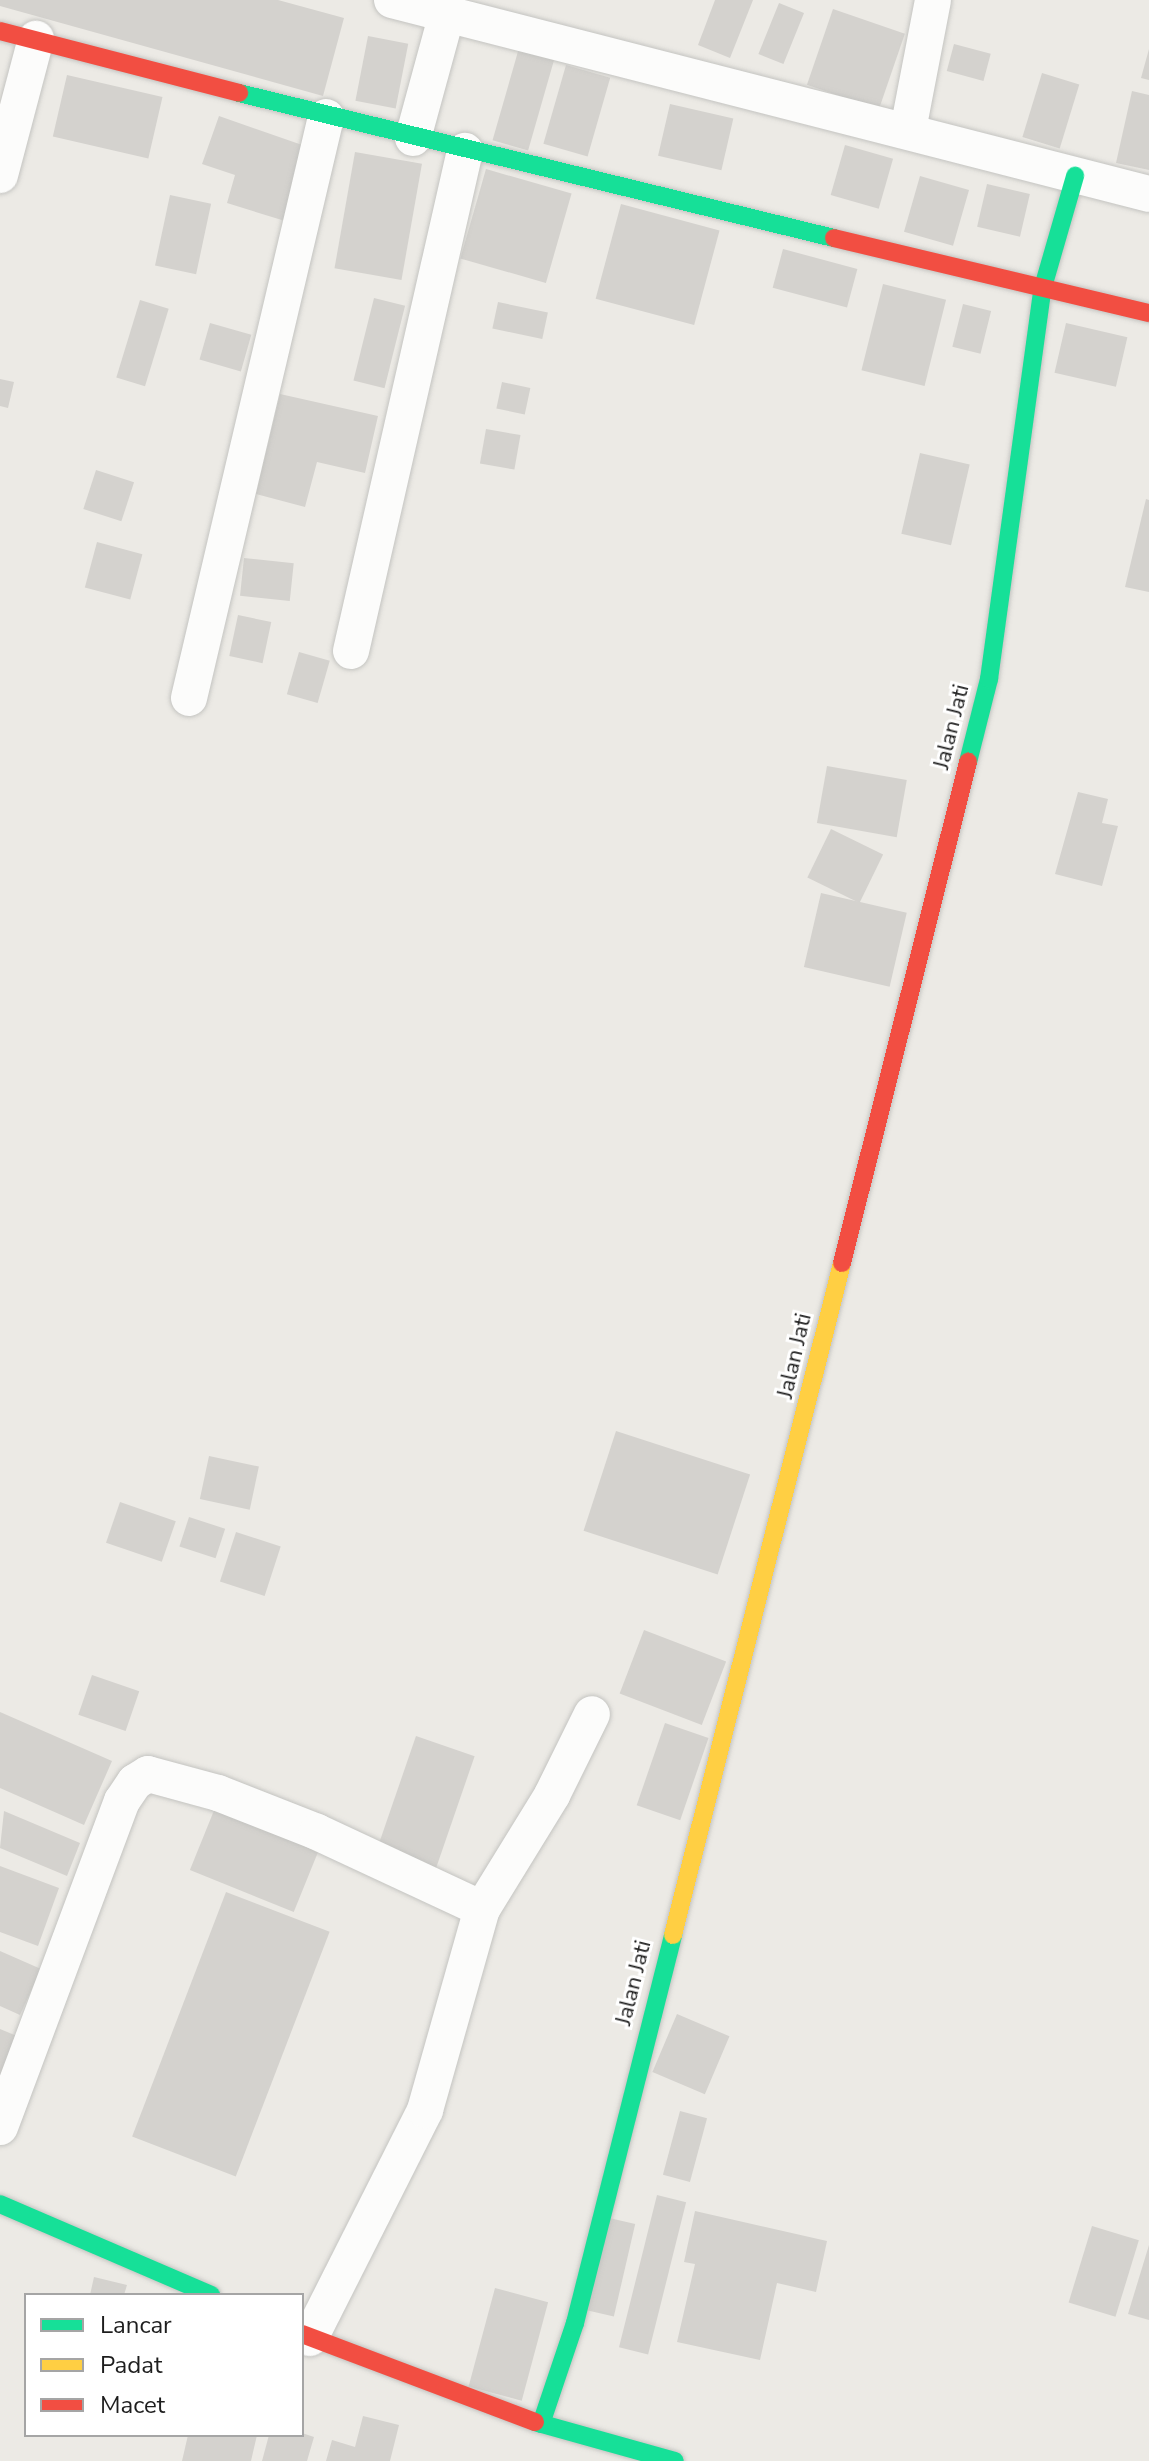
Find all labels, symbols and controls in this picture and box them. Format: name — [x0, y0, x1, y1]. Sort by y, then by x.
street label: Jalan Jati — [929, 682, 975, 772]
street label: Jalan Jati — [772, 1311, 818, 1401]
street label: Jalan Jati — [611, 1938, 657, 2028]
legend — [24, 2293, 304, 2437]
text: Lancar — [100, 2309, 172, 2341]
text: Padat — [100, 2349, 162, 2381]
text: Macet — [100, 2389, 165, 2421]

